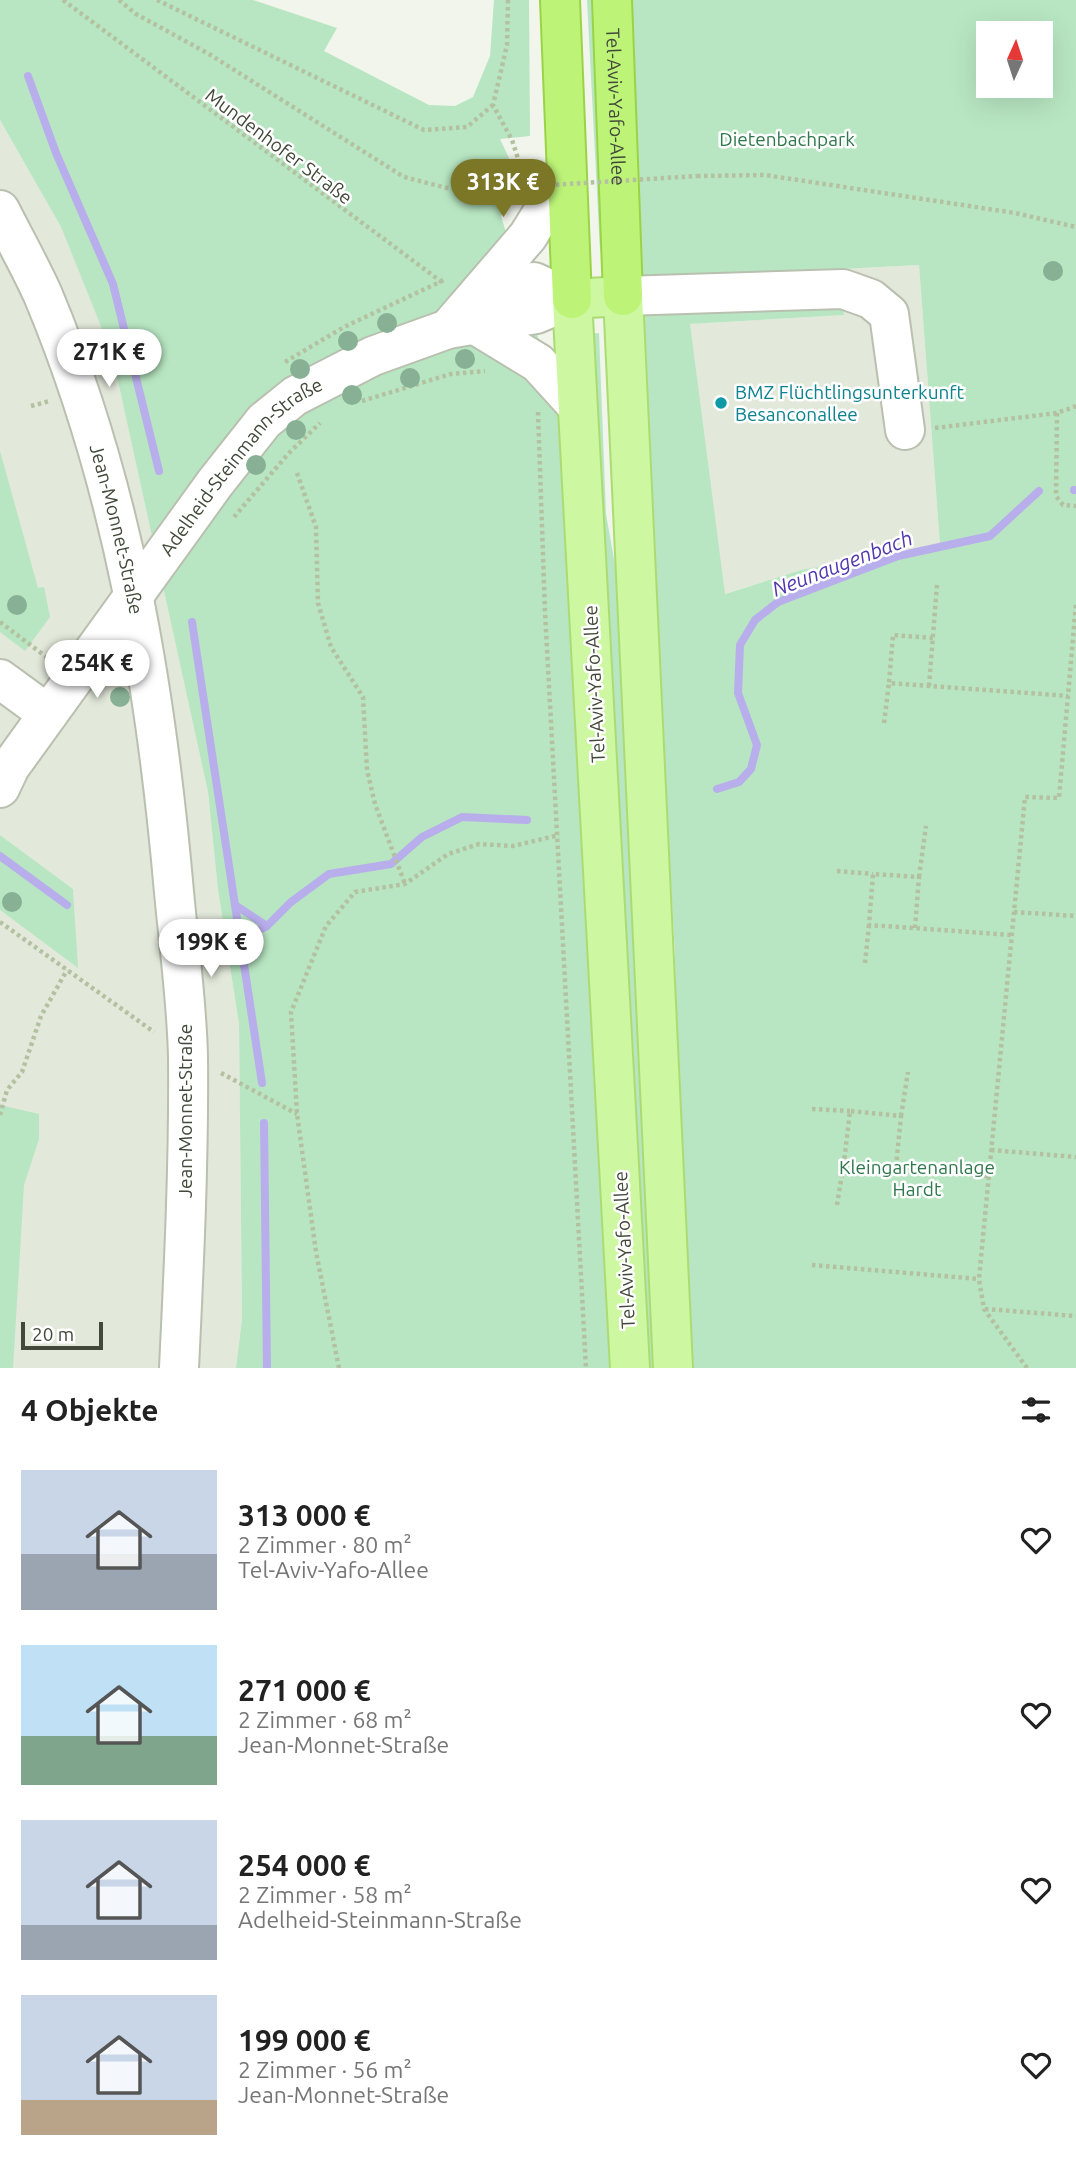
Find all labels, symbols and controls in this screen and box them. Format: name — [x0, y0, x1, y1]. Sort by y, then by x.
north arrow — [976, 21, 1054, 98]
map controls — [976, 21, 1053, 98]
street label: Tel-Aviv-Yafo-Allee — [602, 28, 630, 186]
street label: Mundenhofer Straße — [201, 84, 357, 208]
park label: Dietenbachpark — [719, 128, 855, 150]
pin: 313K € — [446, 160, 560, 219]
text: 313K € — [467, 169, 539, 194]
pin: 271K € — [52, 330, 166, 389]
text: 271K € — [73, 339, 145, 364]
street label: Adelheid-Steinmann-Straße — [155, 373, 326, 560]
place label: BMZ Flüchtlingsunterkunft Besanconallee — [735, 381, 965, 425]
marker: BMZ Flüchtlingsunterkunft Besanconallee — [713, 395, 729, 411]
street label: Jean-Monnet-Straße — [85, 441, 148, 616]
water label: Neunaugenbach — [768, 525, 916, 601]
street label: Tel-Aviv-Yafo-Allee — [579, 605, 609, 763]
pin: 254K € — [40, 640, 154, 700]
text: 254K € — [61, 650, 133, 675]
pin: 199K € — [154, 920, 268, 979]
text: 199K € — [175, 929, 247, 954]
street label: Jean-Monnet-Straße — [174, 1024, 196, 1198]
park label: Kleingartenanlage Hardt — [839, 1156, 995, 1200]
street label: Tel-Aviv-Yafo-Allee — [609, 1171, 639, 1329]
scale bar — [21, 1319, 103, 1351]
text: 20 m — [32, 1323, 74, 1345]
icon: filters — [1017, 1391, 1055, 1429]
text: 4 Objekte — [21, 1393, 159, 1427]
icon: home — [77, 1498, 161, 1582]
text: 313 000 € — [238, 1498, 371, 1532]
icon: heart — [1017, 1521, 1055, 1559]
text: 2 Zimmer · 80 m² — [238, 1532, 412, 1557]
text: Tel-Aviv-Yafo-Allee — [238, 1557, 429, 1582]
icon: home — [77, 1673, 161, 1757]
text: 271 000 € — [238, 1673, 371, 1707]
icon: heart — [1017, 1696, 1055, 1734]
text: 2 Zimmer · 68 m² — [238, 1707, 412, 1732]
text: Jean-Monnet-Straße — [238, 1732, 449, 1757]
icon: home — [77, 1848, 161, 1932]
text: 254 000 € — [238, 1848, 371, 1882]
icon: heart — [1017, 1871, 1055, 1909]
text: 2 Zimmer · 58 m² — [238, 1882, 412, 1907]
text: Adelheid-Steinmann-Straße — [238, 1907, 522, 1932]
icon: home — [77, 2023, 161, 2107]
text: 199 000 € — [238, 2023, 371, 2057]
icon: heart — [1017, 2046, 1055, 2084]
text: 2 Zimmer · 56 m² — [238, 2057, 412, 2082]
text: Jean-Monnet-Straße — [238, 2082, 449, 2107]

